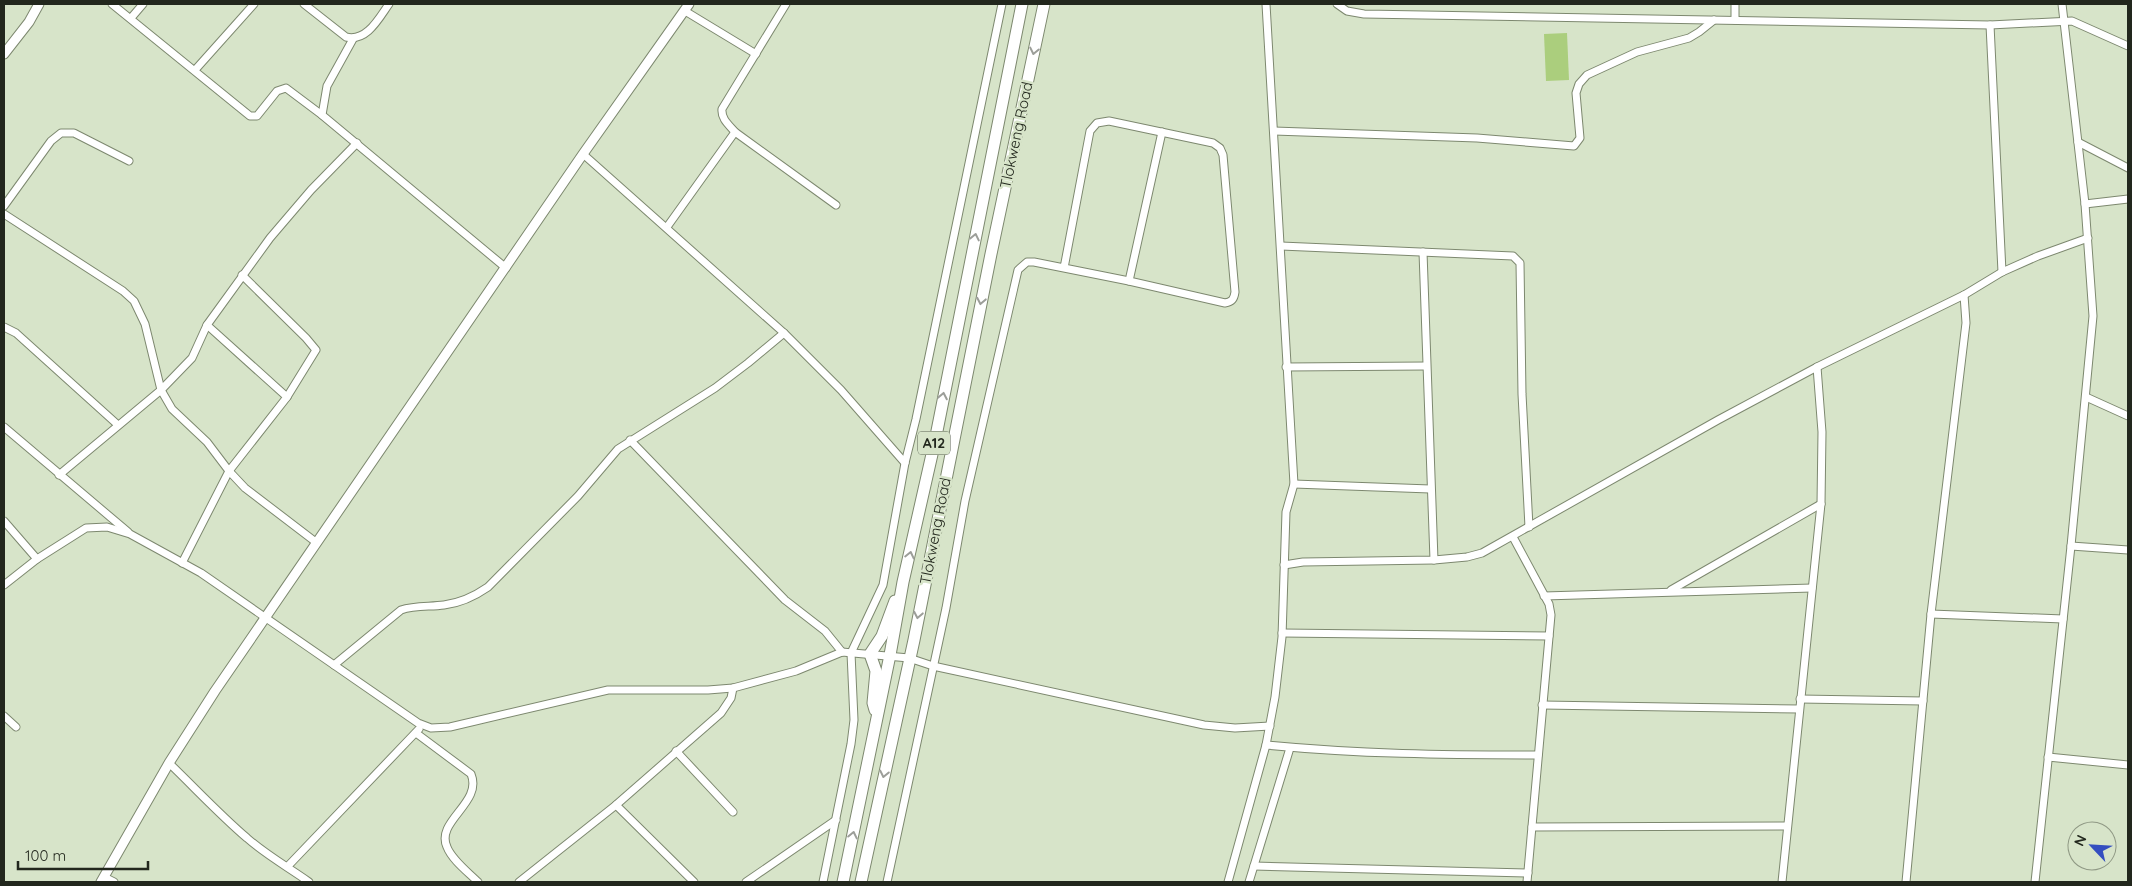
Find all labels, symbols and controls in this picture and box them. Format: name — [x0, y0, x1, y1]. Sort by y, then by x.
one-way arrow — [1029, 47, 1040, 56]
street label: Tlokweng Road — [995, 80, 1037, 190]
one-way arrow — [969, 232, 980, 241]
one-way arrow — [976, 297, 987, 306]
one-way arrow — [938, 392, 948, 401]
road number: A12 — [918, 432, 950, 454]
street label: Tlokweng Road — [915, 476, 955, 586]
one-way arrow — [904, 551, 915, 560]
one-way arrow — [914, 611, 924, 620]
one-way arrow — [879, 770, 890, 779]
north arrow — [2067, 821, 2117, 871]
one-way arrow — [847, 830, 858, 839]
text: N — [2070, 832, 2091, 849]
scale bar — [18, 838, 148, 870]
text: 100 m — [25, 846, 66, 865]

